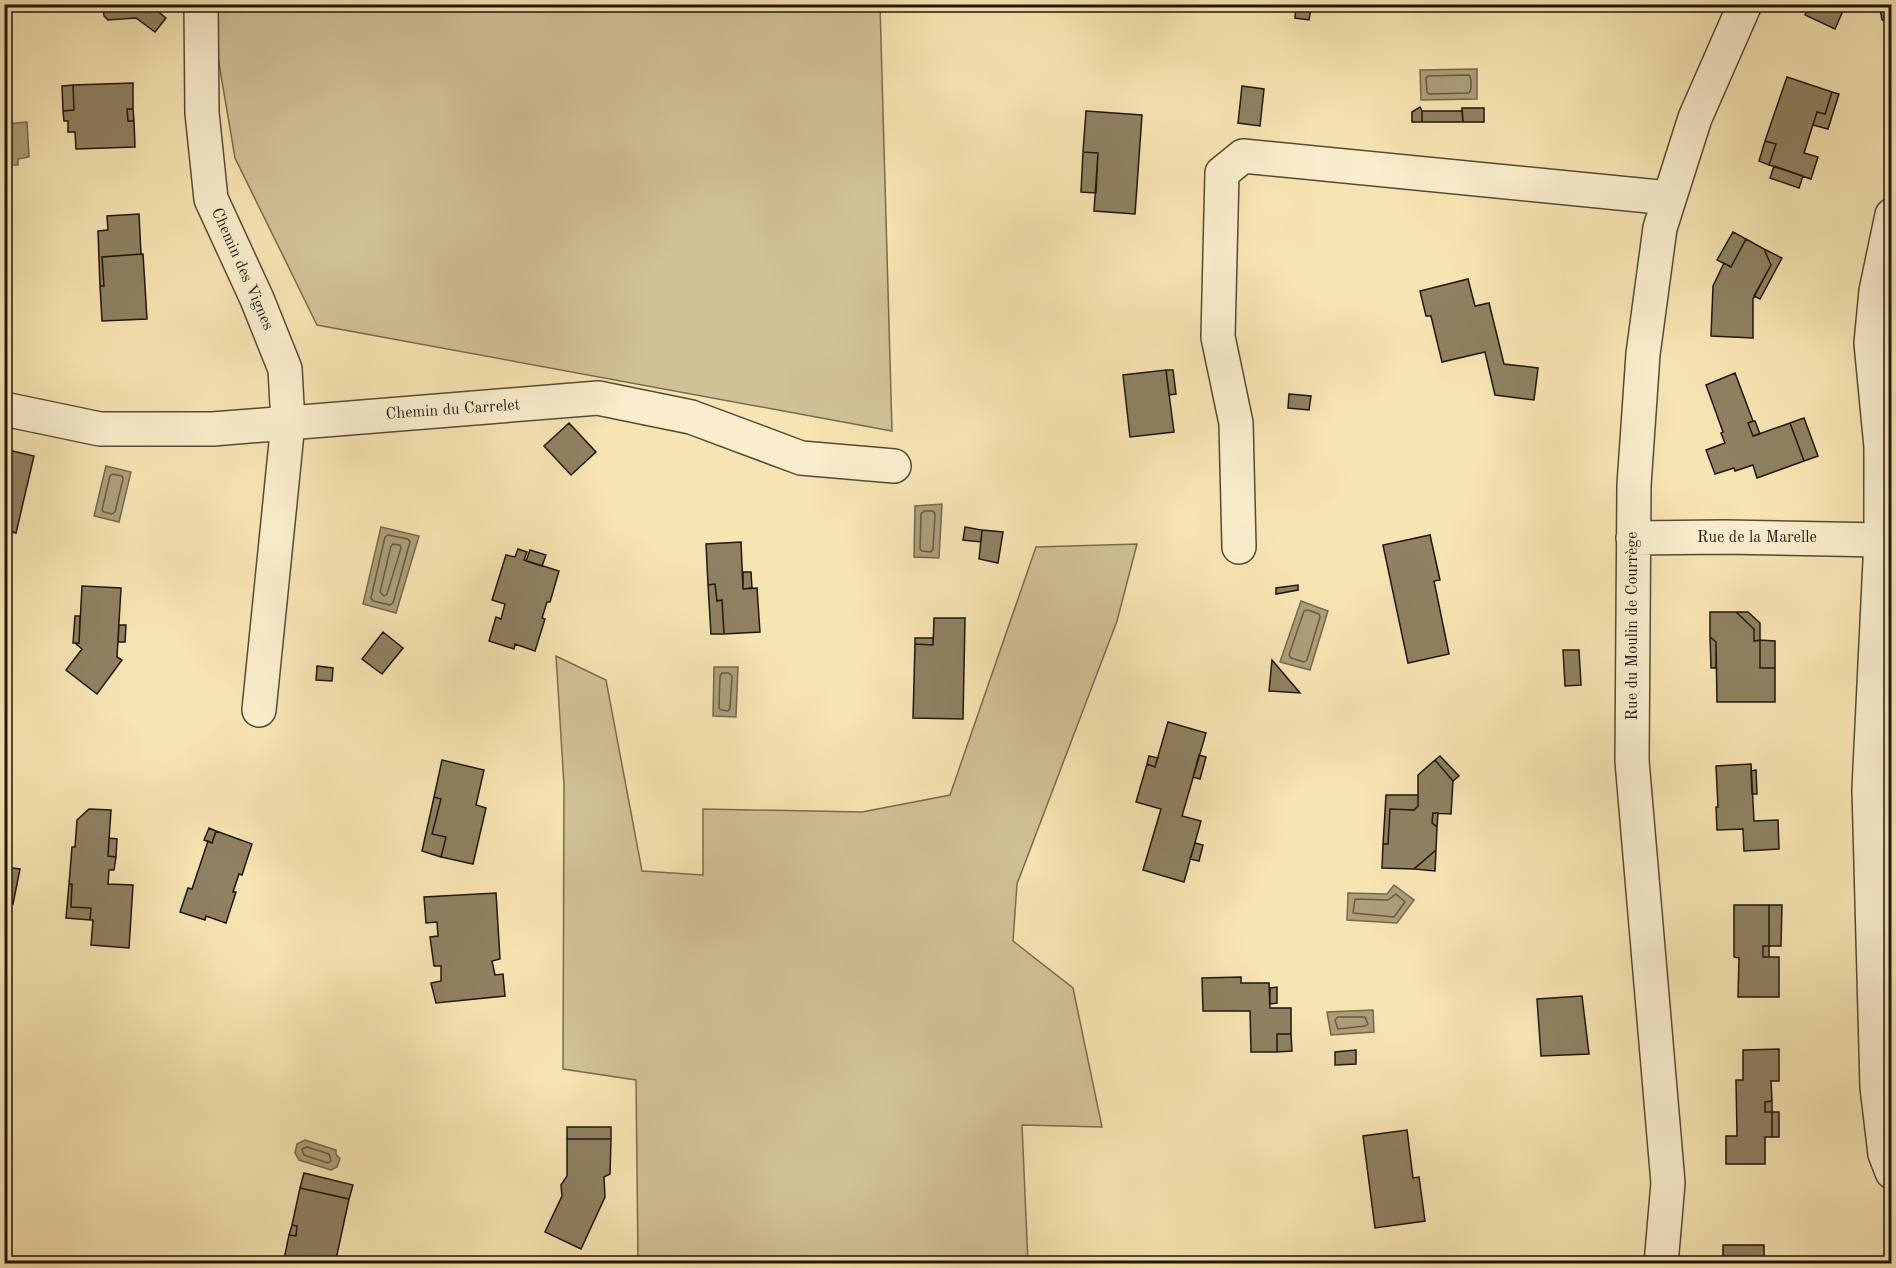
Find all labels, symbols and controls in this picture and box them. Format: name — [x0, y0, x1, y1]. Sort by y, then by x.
street label: Chemin des Vignes — [208, 206, 276, 332]
street label: Chemin du Carrelet — [385, 397, 521, 423]
street label: Rue de la Marelle — [1697, 530, 1817, 546]
street label: Rue du Moulin de Courrège — [1625, 532, 1641, 720]

